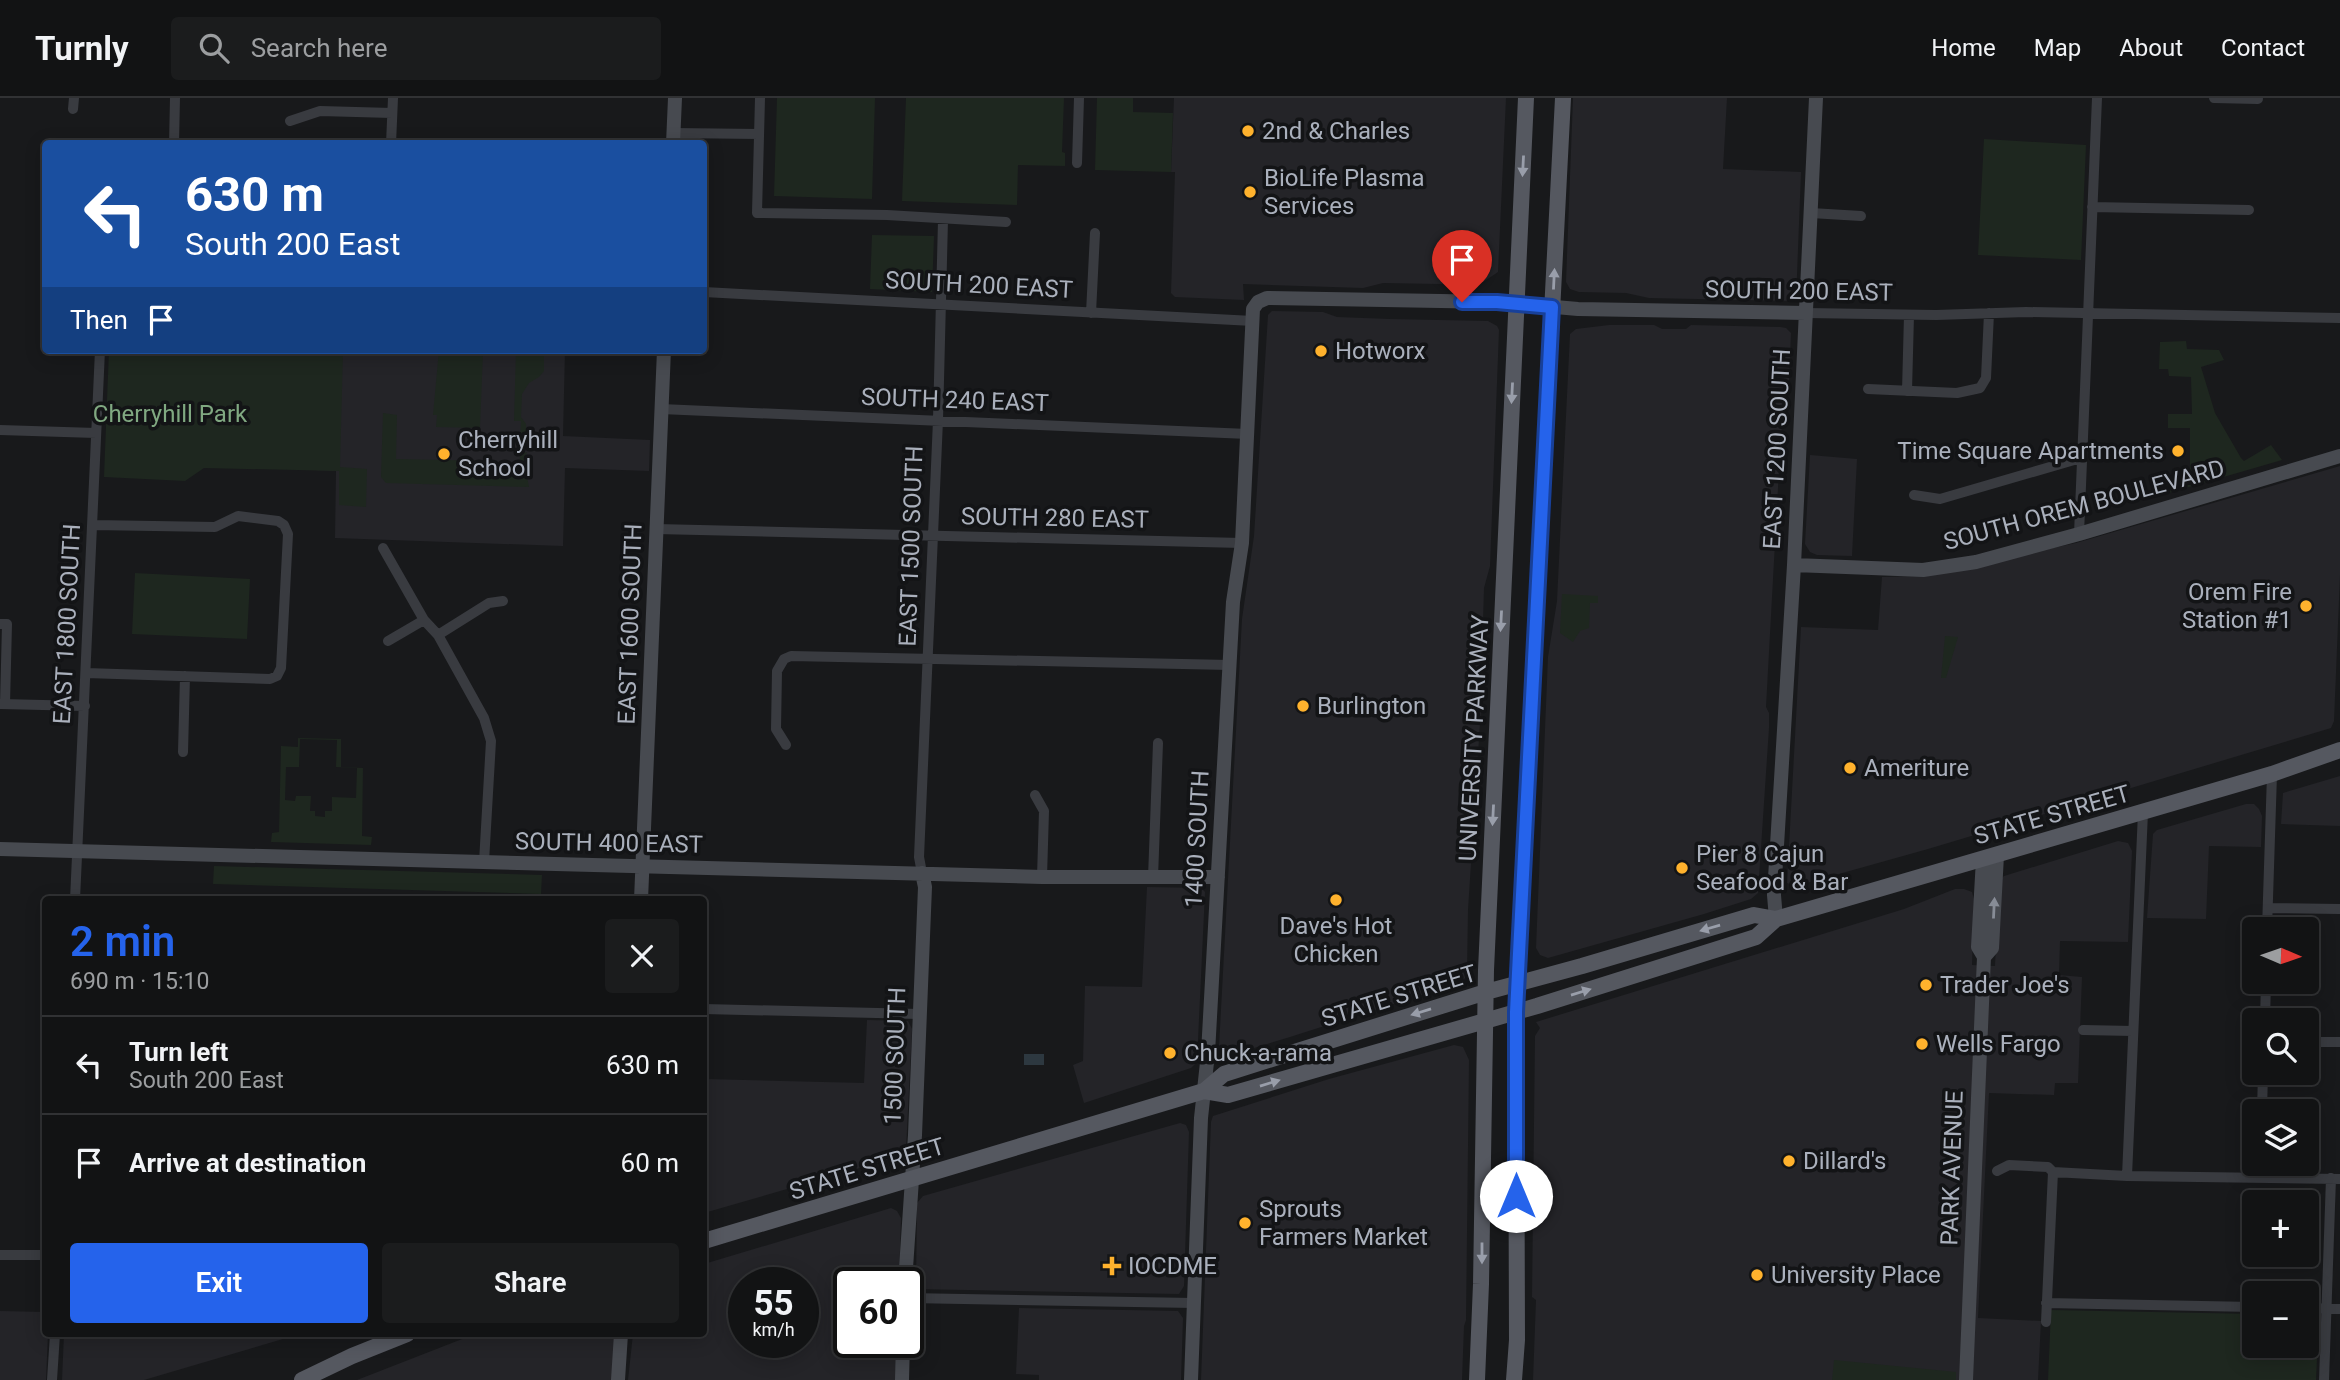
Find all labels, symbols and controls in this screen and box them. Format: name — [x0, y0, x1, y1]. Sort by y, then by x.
search box — [171, 17, 661, 80]
text: Turnly — [35, 29, 129, 68]
icon: search — [195, 29, 233, 67]
text: Search here — [251, 33, 387, 63]
text: Home — [1931, 34, 1996, 62]
text: Map — [2034, 34, 2081, 62]
text: About — [2119, 34, 2183, 62]
text: Contact — [2221, 34, 2305, 62]
place label: 2nd & Charles — [1262, 117, 1410, 145]
marker: 2nd & Charles — [1240, 123, 1256, 139]
one-way arrow — [1517, 155, 1528, 177]
place label: BioLife Plasma Services — [1264, 164, 1425, 220]
text: 630 m — [185, 166, 324, 223]
icon: left — [70, 168, 161, 259]
marker: BioLife Plasma Services — [1242, 184, 1258, 200]
text: South 200 East — [185, 225, 400, 263]
pin — [1432, 230, 1492, 302]
icon: arrive — [1443, 241, 1481, 279]
street label: SOUTH 200 EAST — [884, 266, 1074, 304]
one-way arrow — [1549, 268, 1560, 290]
street label: SOUTH 200 EAST — [1705, 275, 1893, 307]
icon: arrive — [142, 301, 180, 339]
text: Then — [70, 305, 128, 335]
place label: Hotworx — [1335, 337, 1426, 365]
marker: Hotworx — [1313, 343, 1329, 359]
street label: EAST 1200 SOUTH — [1758, 348, 1796, 550]
street label: SOUTH 240 EAST — [861, 383, 1049, 417]
one-way arrow — [1506, 383, 1517, 405]
park label: Cherryhill Park — [93, 400, 248, 428]
place label: Cherryhill School — [458, 426, 558, 482]
place label: Time Square Apartments — [1897, 437, 2164, 465]
marker: Time Square Apartments — [2170, 443, 2186, 459]
street label: EAST 1500 SOUTH — [894, 445, 928, 647]
marker: Cherryhill School — [436, 446, 452, 462]
street label: SOUTH OREM BOULEVARD — [1940, 454, 2228, 556]
street label: SOUTH 280 EAST — [961, 502, 1149, 534]
street label: EAST 1800 SOUTH — [48, 523, 86, 725]
street label: EAST 1600 SOUTH — [613, 523, 647, 725]
place label: Orem Fire Station #1 — [2182, 578, 2292, 634]
marker: Orem Fire Station #1 — [2298, 598, 2314, 614]
one-way arrow — [1496, 610, 1507, 632]
street label: UNIVERSITY PARKWAY — [1454, 613, 1494, 862]
place label: Burlington — [1317, 692, 1426, 720]
marker: Burlington — [1295, 698, 1311, 714]
place label: Ameriture — [1864, 754, 1969, 782]
marker: Ameriture — [1842, 760, 1858, 776]
street label: 1400 SOUTH — [1179, 770, 1215, 908]
street label: STATE STREET — [1971, 779, 2133, 851]
one-way arrow — [1487, 804, 1498, 826]
street label: SOUTH 400 EAST — [515, 827, 703, 859]
place label: Pier 8 Cajun Seafood & Bar — [1696, 840, 1848, 896]
marker: Pier 8 Cajun Seafood & Bar — [1674, 860, 1690, 876]
marker: Dave's Hot Chicken — [1328, 892, 1344, 908]
one-way arrow — [1988, 896, 1999, 918]
place label: Dave's Hot Chicken — [1280, 912, 1393, 968]
text: 2 min — [70, 917, 175, 966]
north arrow — [2242, 917, 2319, 994]
map controls — [2242, 917, 2319, 1358]
button: close — [605, 919, 679, 993]
one-way arrow — [1699, 923, 1720, 933]
street label: STATE STREET — [1318, 959, 1480, 1033]
text: 690 m · 15:10 — [70, 968, 209, 995]
place label: Trader Joe's — [1940, 971, 2070, 999]
marker: Trader Joe's — [1918, 977, 1934, 993]
one-way arrow — [1571, 986, 1592, 997]
street label: 1500 SOUTH — [879, 987, 911, 1125]
one-way arrow — [1410, 1008, 1431, 1018]
button: search — [2242, 1008, 2319, 1085]
place label: Wells Fargo — [1936, 1030, 2061, 1058]
marker: Wells Fargo — [1914, 1036, 1930, 1052]
text: Turn left — [129, 1037, 228, 1067]
place label: Chuck-a-rama — [1184, 1039, 1332, 1067]
marker: Chuck-a-rama — [1162, 1045, 1178, 1061]
icon: left — [70, 1046, 108, 1084]
text: 630 m — [606, 1050, 679, 1080]
text: South 200 East — [129, 1067, 284, 1094]
one-way arrow — [1260, 1077, 1281, 1087]
street label: PARK AVENUE — [1935, 1090, 1969, 1246]
button: layers — [2242, 1099, 2319, 1176]
street label: STATE STREET — [786, 1132, 948, 1206]
icon: arrive — [70, 1144, 108, 1182]
place label: Dillard's — [1803, 1147, 1886, 1175]
text: Arrive at destination — [129, 1148, 366, 1178]
text: 60 m — [621, 1148, 679, 1178]
marker: Dillard's — [1781, 1153, 1797, 1169]
position arrow — [1479, 1159, 1553, 1233]
button: + — [2242, 1190, 2319, 1267]
place label: Sprouts Farmers Market — [1259, 1195, 1428, 1251]
marker: Sprouts Farmers Market — [1237, 1215, 1253, 1231]
one-way arrow — [1476, 1242, 1487, 1264]
button: Exit — [70, 1243, 368, 1323]
button: Share — [382, 1243, 679, 1323]
place label: IOCDME — [1128, 1252, 1217, 1280]
marker: IOCDME — [1102, 1256, 1122, 1276]
place label: University Place — [1771, 1261, 1941, 1289]
speed limit sign: 60 — [833, 1267, 924, 1358]
marker: University Place — [1749, 1267, 1765, 1283]
button: − — [2242, 1281, 2319, 1358]
text: 55 — [753, 1283, 794, 1324]
text: km/h — [752, 1319, 795, 1340]

